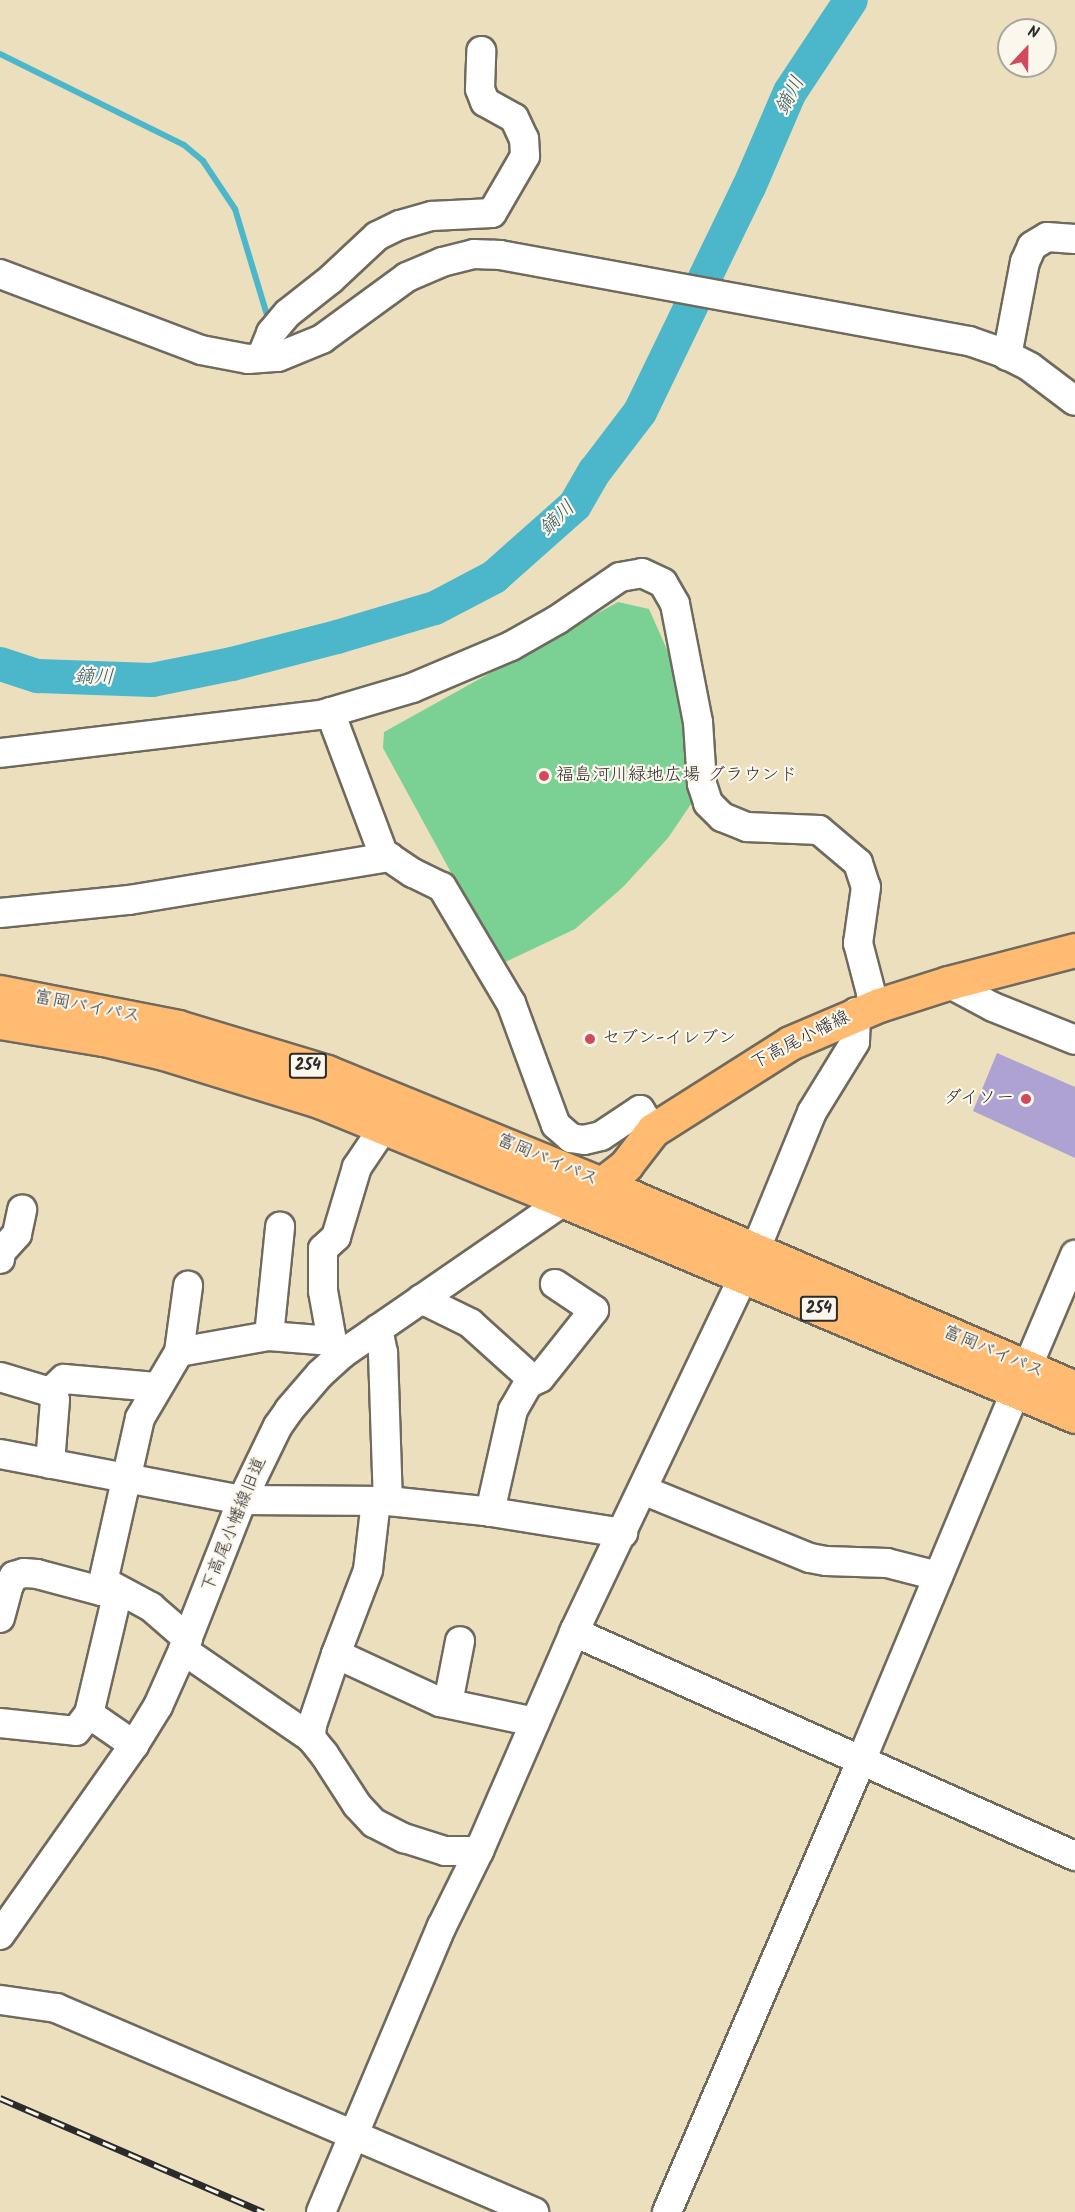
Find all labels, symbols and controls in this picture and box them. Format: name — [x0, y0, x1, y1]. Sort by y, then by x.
north arrow — [997, 18, 1057, 78]
text: N — [1024, 19, 1043, 46]
water label: 鏑川 — [771, 73, 811, 119]
water label: 鏑川 — [535, 496, 581, 542]
water label: 鏑川 — [74, 665, 114, 691]
place label: 福島河川緑地広場 グラウンド — [556, 765, 797, 787]
marker: 福島河川緑地広場 グラウンド — [537, 769, 551, 783]
street label: 富岡バイパス — [32, 987, 142, 1029]
street label: 下高尾小幡線 — [748, 1007, 854, 1075]
place label: セブン-イレブン — [602, 1028, 736, 1050]
marker: セブン-イレブン — [583, 1032, 597, 1046]
road number: 254 — [288, 1053, 328, 1079]
place label: ダイソー — [942, 1088, 1014, 1110]
marker: ダイソー — [1019, 1092, 1033, 1106]
street label: 富岡バイパス — [493, 1130, 601, 1192]
road number: 254 — [800, 1296, 838, 1322]
street label: 富岡バイパス — [939, 1322, 1047, 1384]
street label: 下高尾小幡線旧道 — [198, 1454, 272, 1596]

